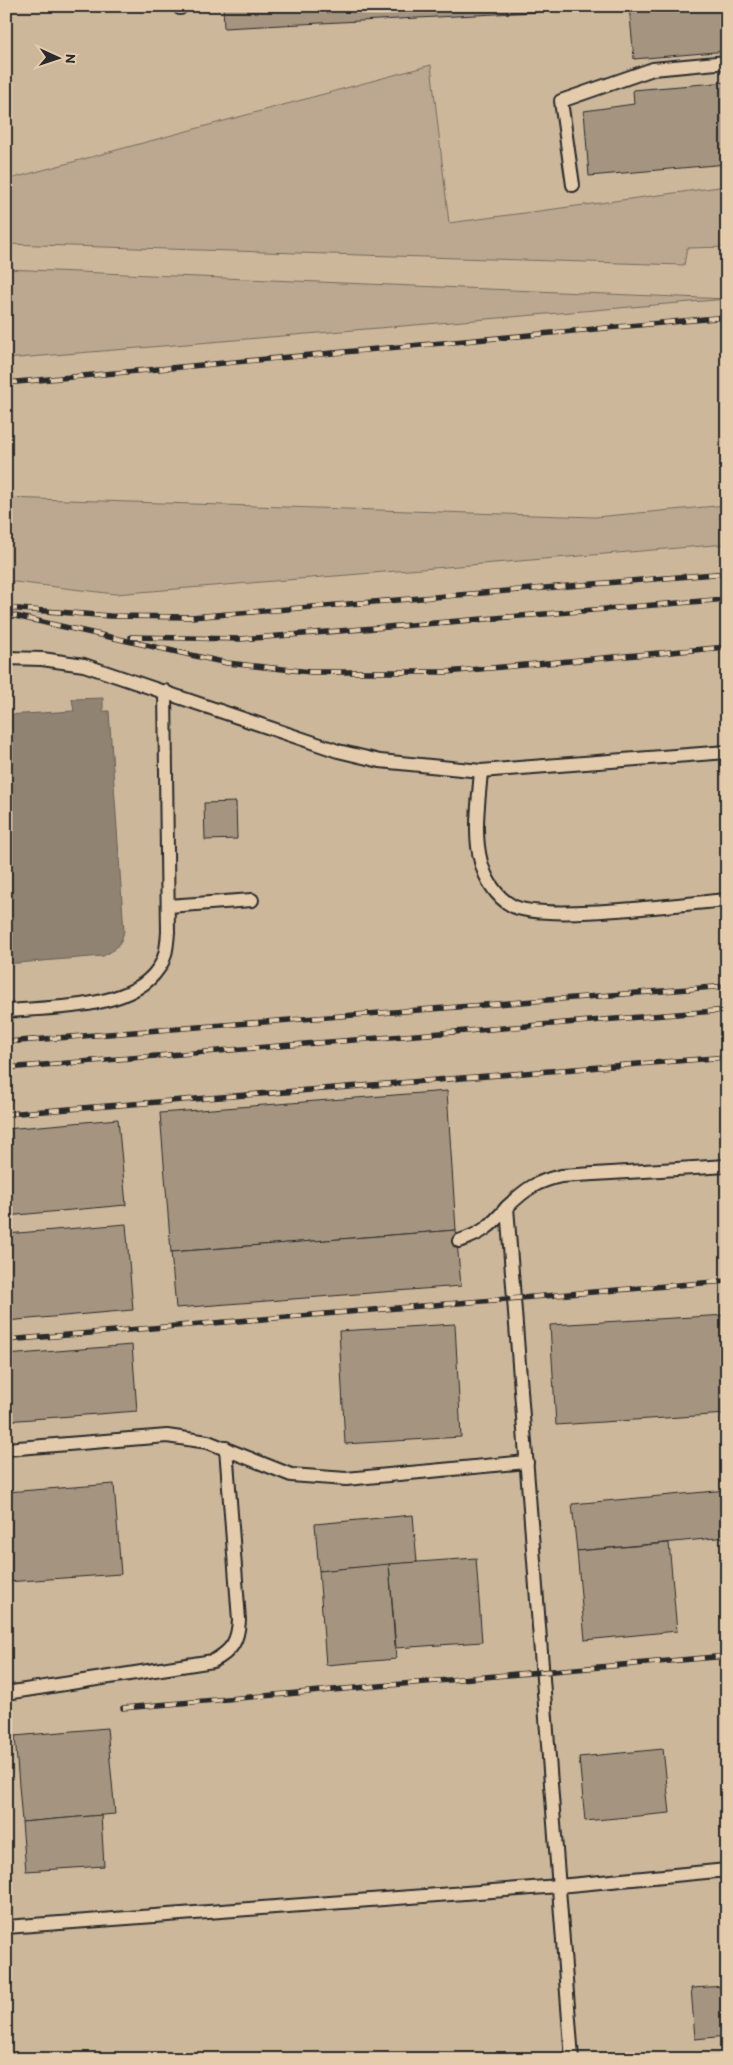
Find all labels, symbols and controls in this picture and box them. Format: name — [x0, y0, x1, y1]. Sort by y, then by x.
north arrow — [32, 32, 82, 82]
text: N — [62, 53, 79, 64]

